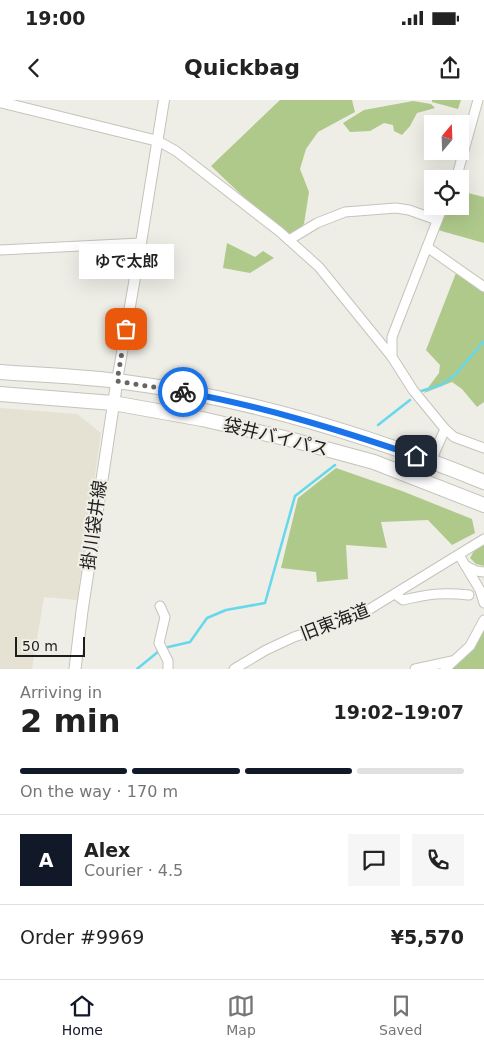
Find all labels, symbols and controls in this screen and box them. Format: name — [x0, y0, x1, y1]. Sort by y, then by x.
text: 19:00 — [25, 7, 85, 29]
icon: back — [20, 54, 48, 82]
icon: share — [436, 54, 464, 82]
text: Quickbag — [184, 55, 300, 80]
north arrow — [424, 115, 469, 160]
map controls — [424, 115, 469, 215]
button: locate — [424, 170, 469, 215]
callout: ゆで太郎 — [78, 244, 174, 279]
text: ゆで太郎 — [94, 252, 159, 271]
pin — [105, 308, 147, 350]
icon: bag — [112, 315, 140, 343]
courier — [158, 367, 208, 417]
icon: bike — [169, 378, 197, 406]
street label: 袋井バイパス — [221, 413, 331, 460]
pin — [395, 435, 437, 477]
icon: home — [402, 442, 430, 470]
street label: 掛川袋井線 — [77, 479, 110, 571]
street label: 旧東海道 — [297, 599, 372, 644]
scale bar — [15, 634, 85, 657]
text: 50 m — [22, 638, 58, 654]
text: Arriving in — [20, 683, 102, 702]
text: 19:02–19:07 — [334, 701, 464, 723]
text: 2 min — [20, 702, 121, 740]
text: On the way · 170 m — [20, 782, 178, 801]
button: chat — [348, 834, 400, 886]
button: phone — [412, 834, 464, 886]
text: Alex — [84, 839, 130, 861]
text: A — [39, 849, 53, 871]
text: Courier · 4.5 — [84, 861, 183, 880]
text: Order #9969 — [20, 926, 144, 948]
text: ¥5,570 — [391, 926, 464, 948]
tab: Home — [62, 992, 103, 1038]
tab: Map — [226, 992, 256, 1038]
tab: Saved — [379, 992, 422, 1038]

